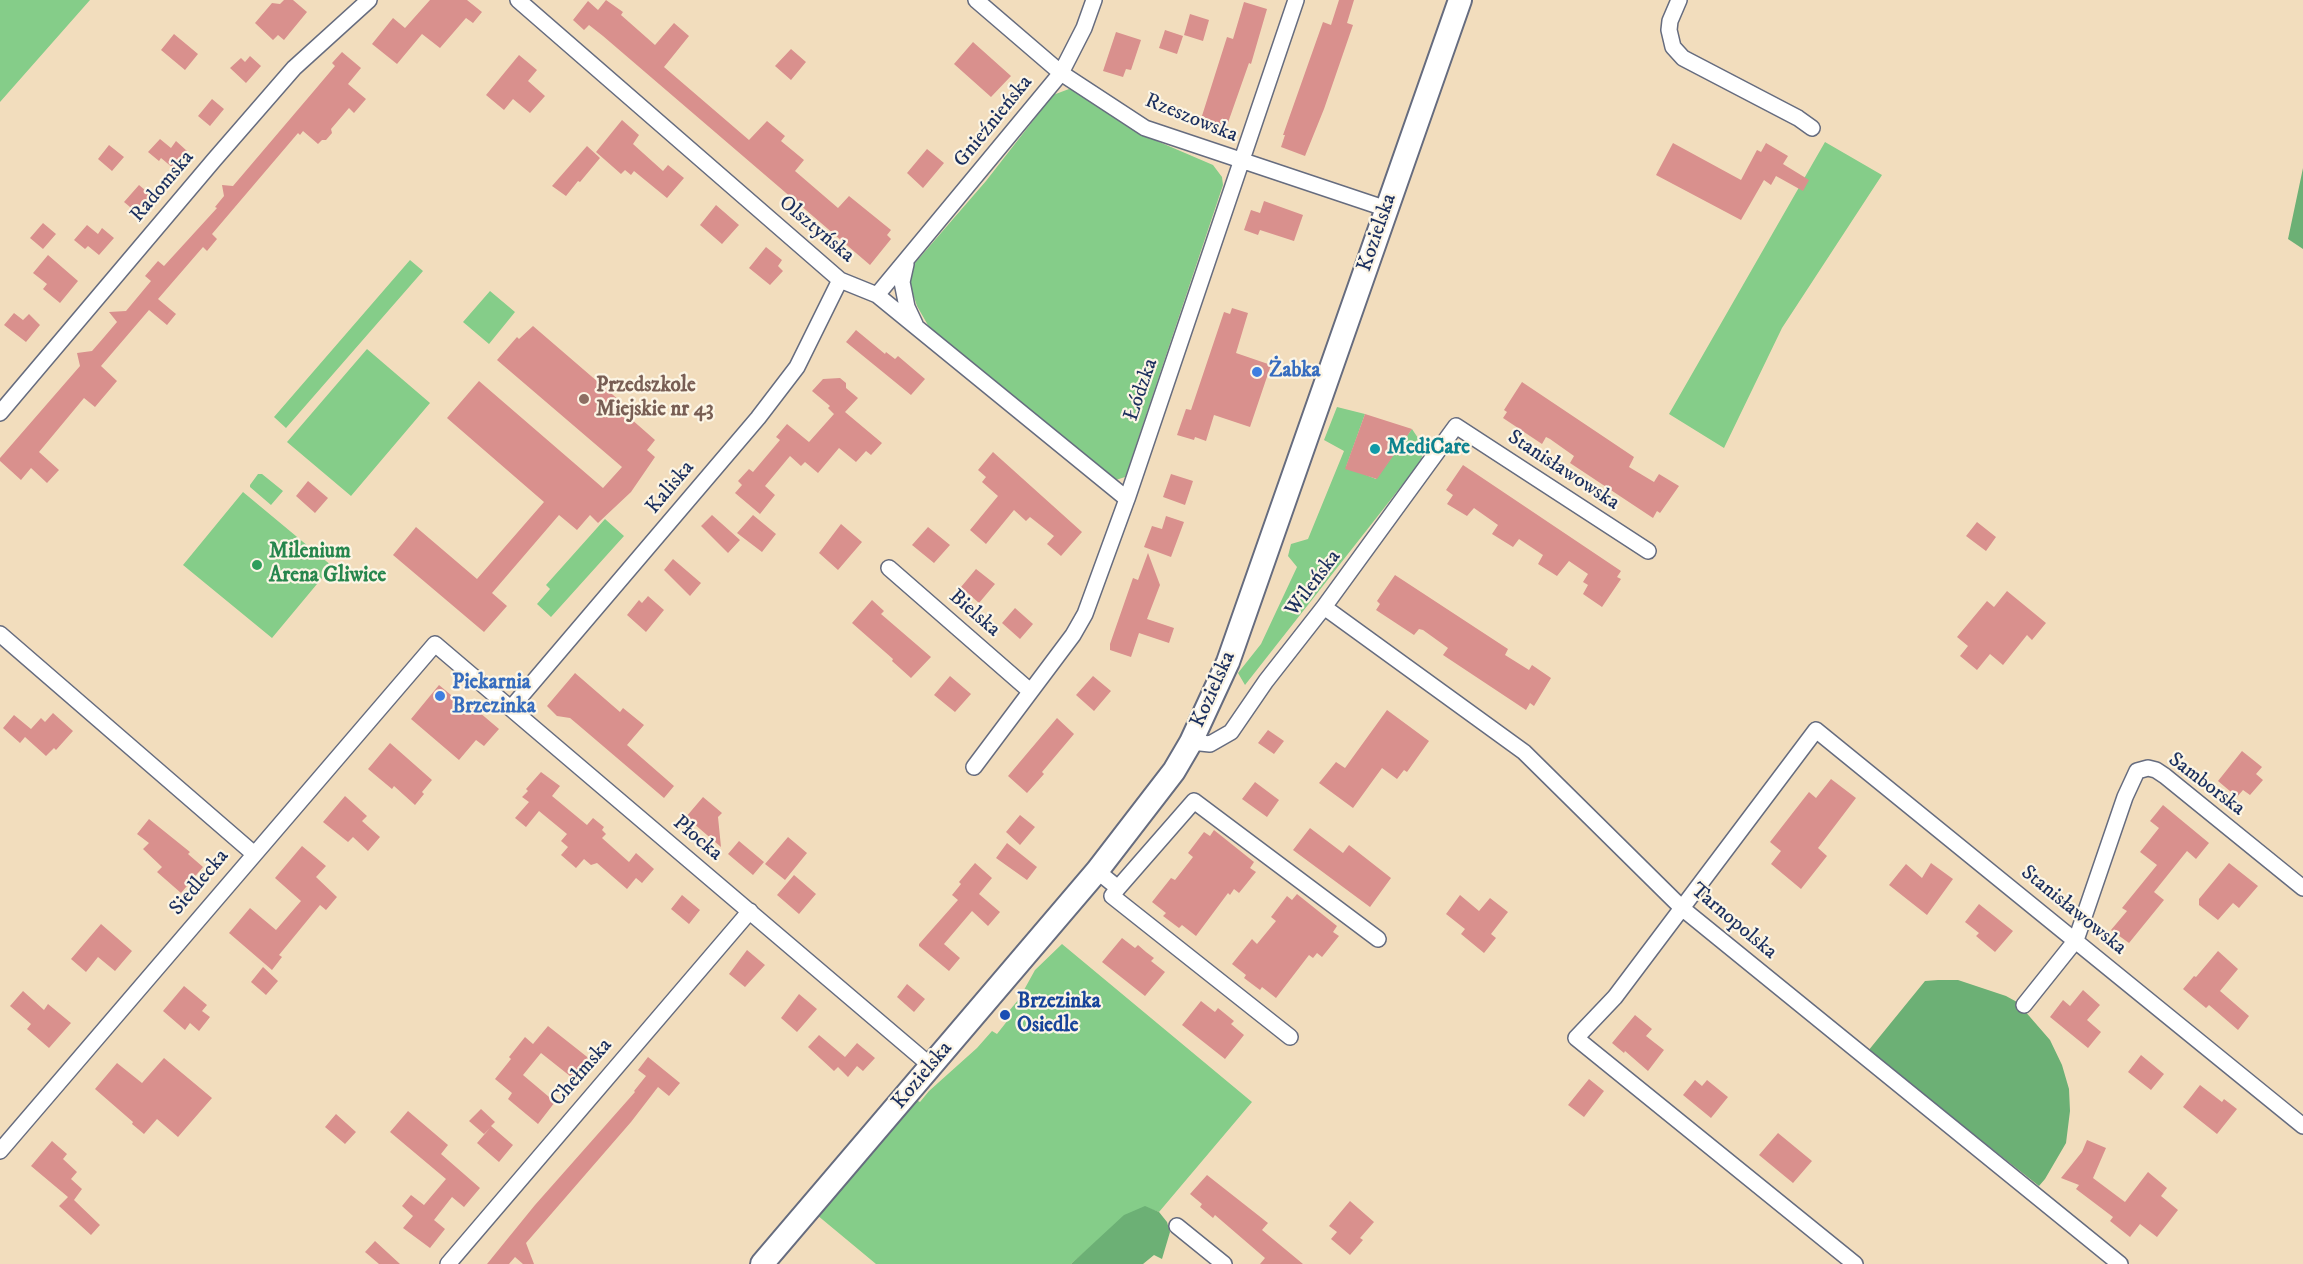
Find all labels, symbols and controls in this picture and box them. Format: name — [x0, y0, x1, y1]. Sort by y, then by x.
street label: Gnieźnieńska — [949, 71, 1039, 173]
street label: Rzeszowska — [1141, 89, 1241, 149]
street label: Radomska — [126, 146, 200, 228]
street label: Olsztyńska — [773, 191, 859, 269]
street label: Kozielska — [1353, 191, 1403, 275]
street label: Łódzka — [1120, 356, 1164, 424]
place label: Żabka — [1269, 359, 1320, 385]
marker: Żabka — [1250, 365, 1264, 379]
place label: Przedszkole Miejskie nr 43 — [596, 374, 714, 424]
marker: Przedszkole Miejskie nr 43 — [577, 392, 591, 406]
street label: Stanisławowska — [1502, 425, 1624, 517]
place label: MediCare — [1387, 436, 1470, 462]
marker: MediCare — [1368, 442, 1382, 456]
street label: Kaliska — [642, 456, 700, 520]
place label: Milenium Arena Gliwice — [269, 540, 386, 590]
street label: Wileńska — [1281, 546, 1347, 622]
marker: Milenium Arena Gliwice — [250, 558, 264, 572]
street label: Bielska — [943, 585, 1005, 643]
street label: Kozielska — [1186, 648, 1242, 732]
place label: Piekarnia Brzezinka — [452, 671, 536, 721]
marker: Piekarnia Brzezinka — [433, 689, 447, 703]
street label: Samborska — [2163, 748, 2249, 822]
street label: Płocka — [667, 811, 727, 867]
street label: Siedlecka — [165, 845, 235, 921]
street label: Stanisławowska — [2015, 861, 2131, 961]
street label: Tarnopolska — [1685, 879, 1781, 965]
place label: Brzezinka Osiedle — [1017, 990, 1101, 1040]
marker: Brzezinka Osiedle — [998, 1008, 1012, 1022]
street label: Chełmska — [546, 1034, 618, 1112]
street label: Kozielska — [887, 1037, 959, 1115]

